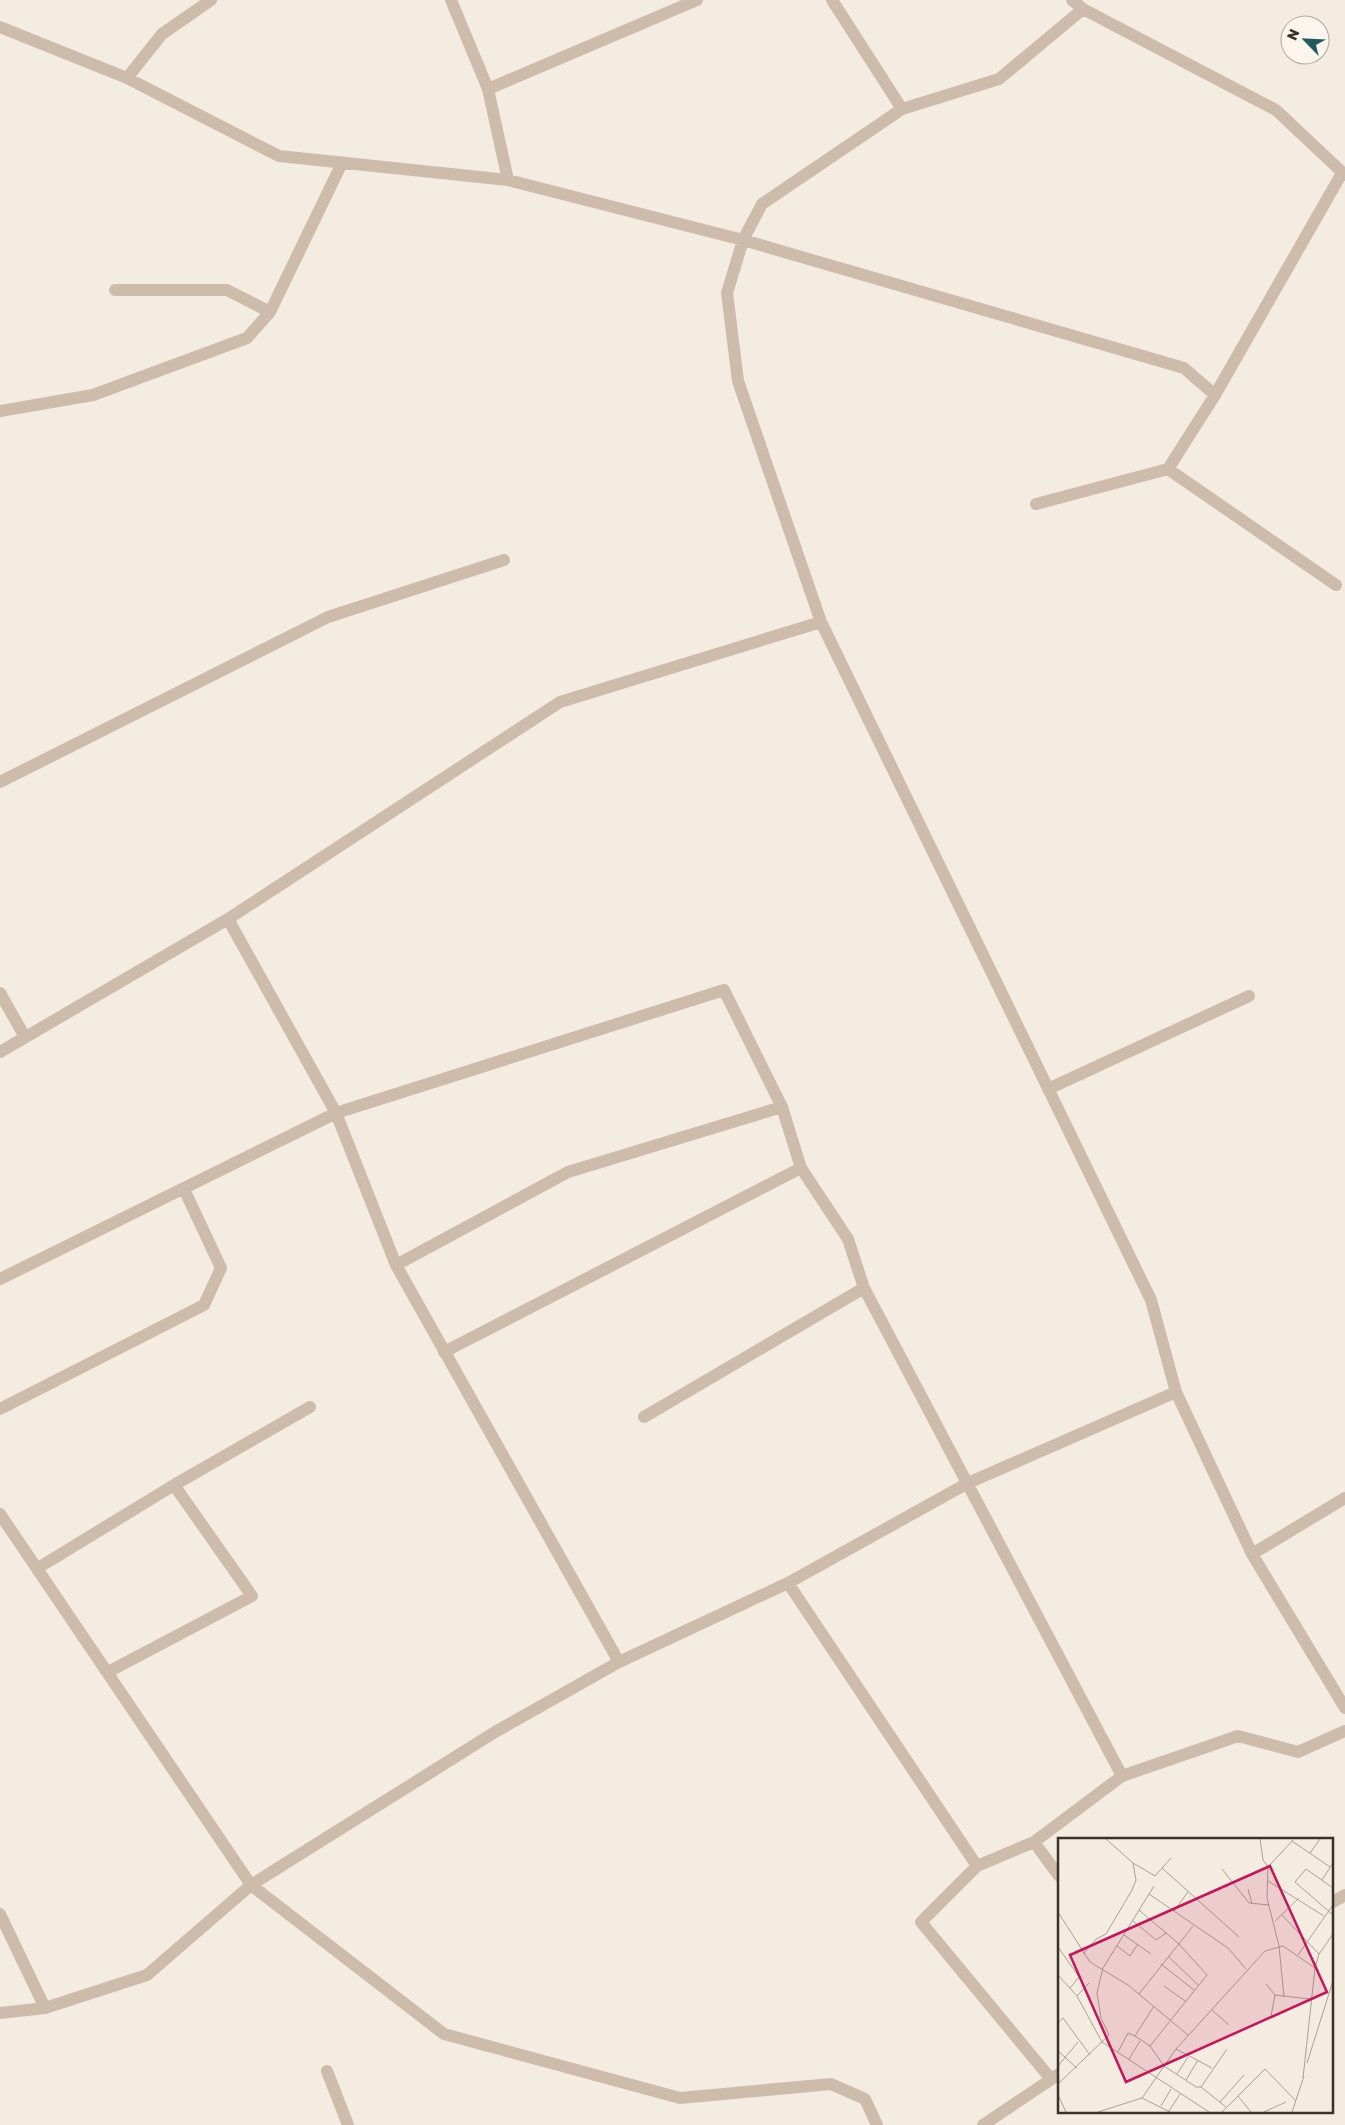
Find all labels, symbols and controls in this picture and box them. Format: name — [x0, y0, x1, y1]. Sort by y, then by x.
north arrow — [1280, 15, 1330, 65]
text: N — [1283, 26, 1303, 43]
inset map — [1058, 1838, 1332, 2112]

